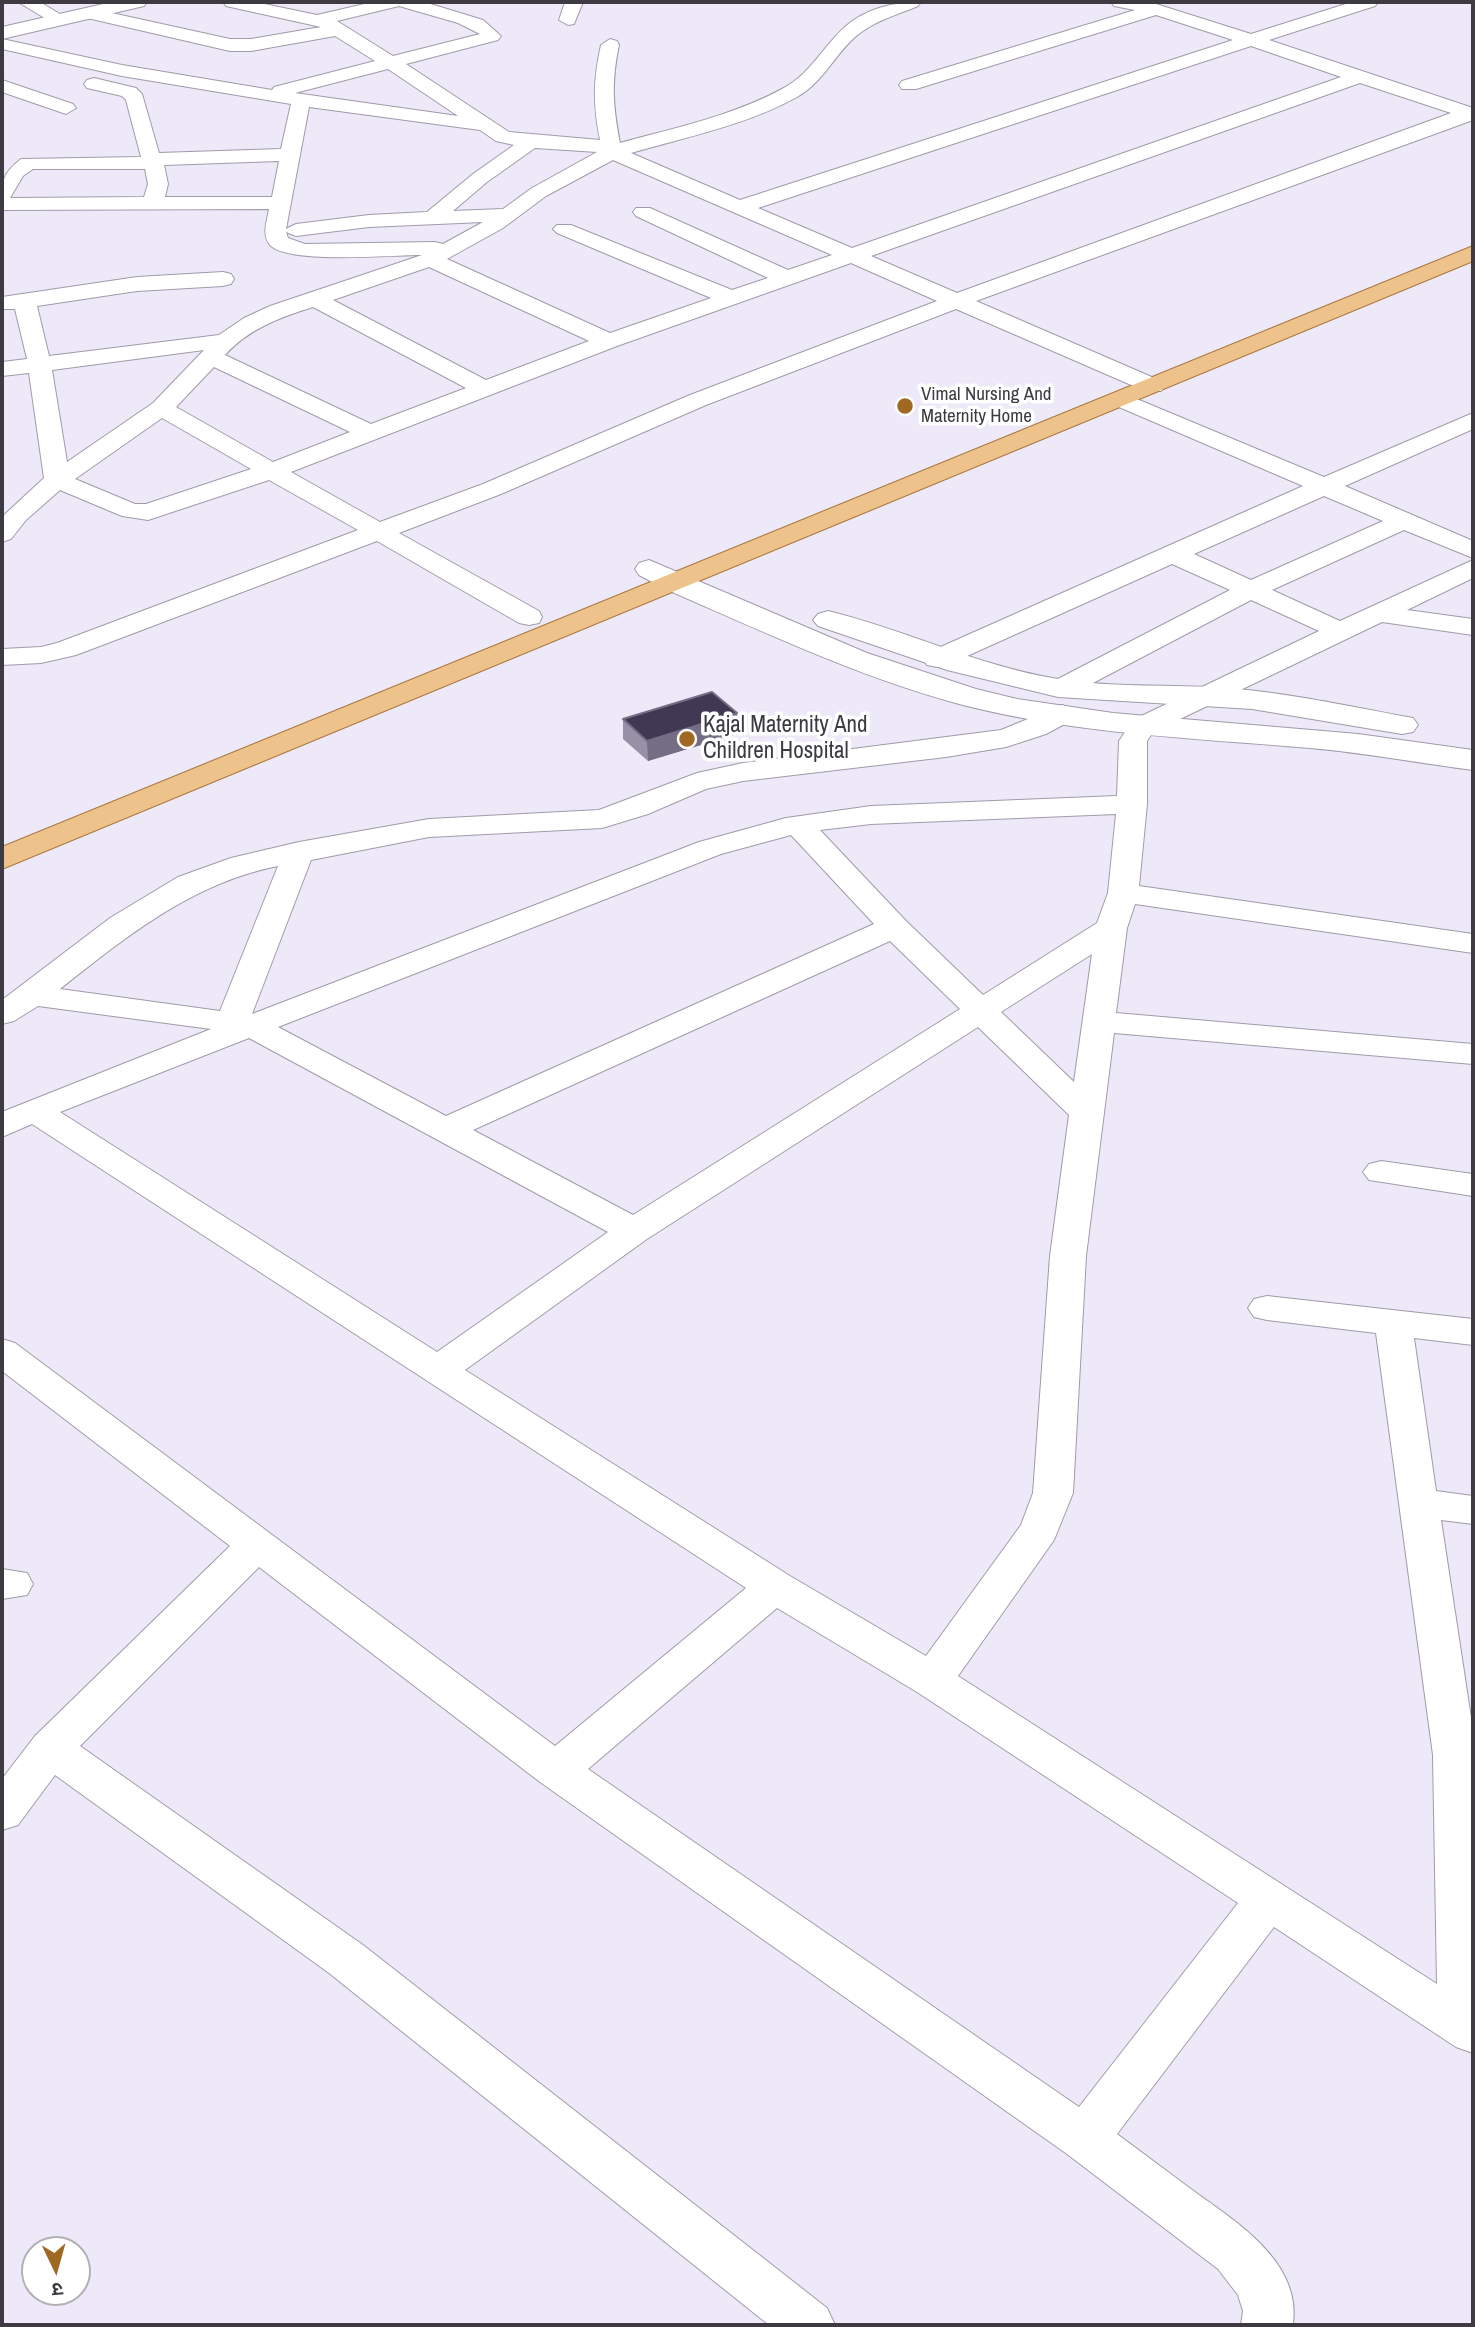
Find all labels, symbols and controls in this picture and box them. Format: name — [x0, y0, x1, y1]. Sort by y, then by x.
place label: Vimal Nursing And Maternity Home — [921, 384, 1051, 428]
marker: Vimal Nursing And Maternity Home — [895, 396, 915, 416]
place label: Kajal Maternity And Children Hospital — [703, 712, 868, 766]
marker: Kajal Maternity And Children Hospital — [677, 729, 697, 749]
north arrow — [21, 2236, 91, 2306]
text: उ — [51, 2276, 64, 2303]

